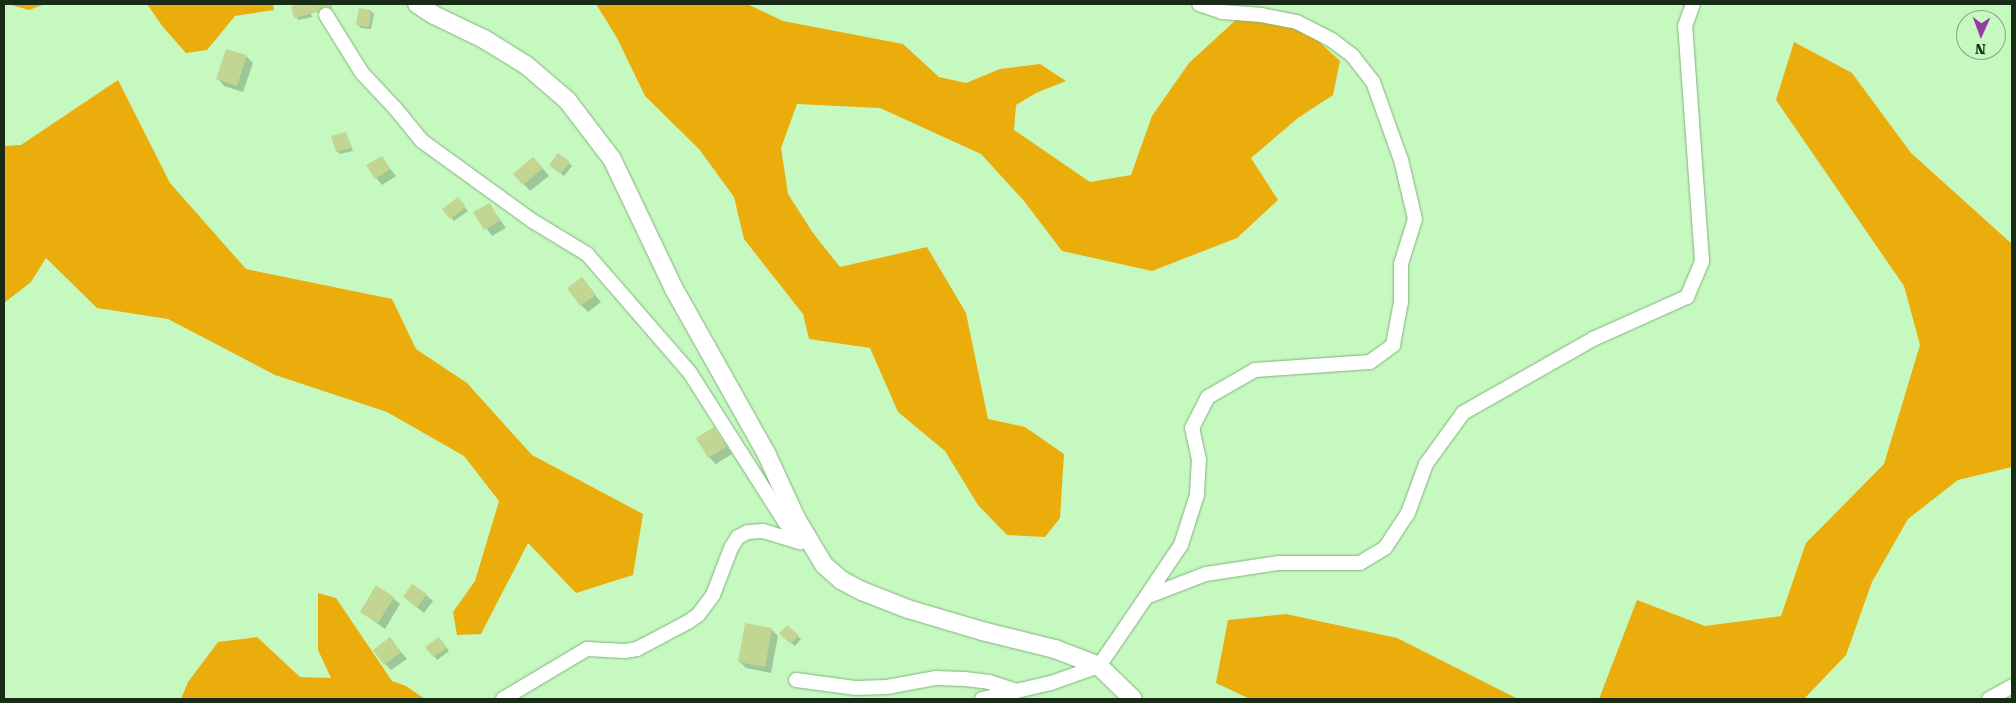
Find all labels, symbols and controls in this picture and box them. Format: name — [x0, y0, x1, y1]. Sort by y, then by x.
north arrow — [1956, 10, 2006, 60]
text: N — [1975, 41, 1986, 57]

